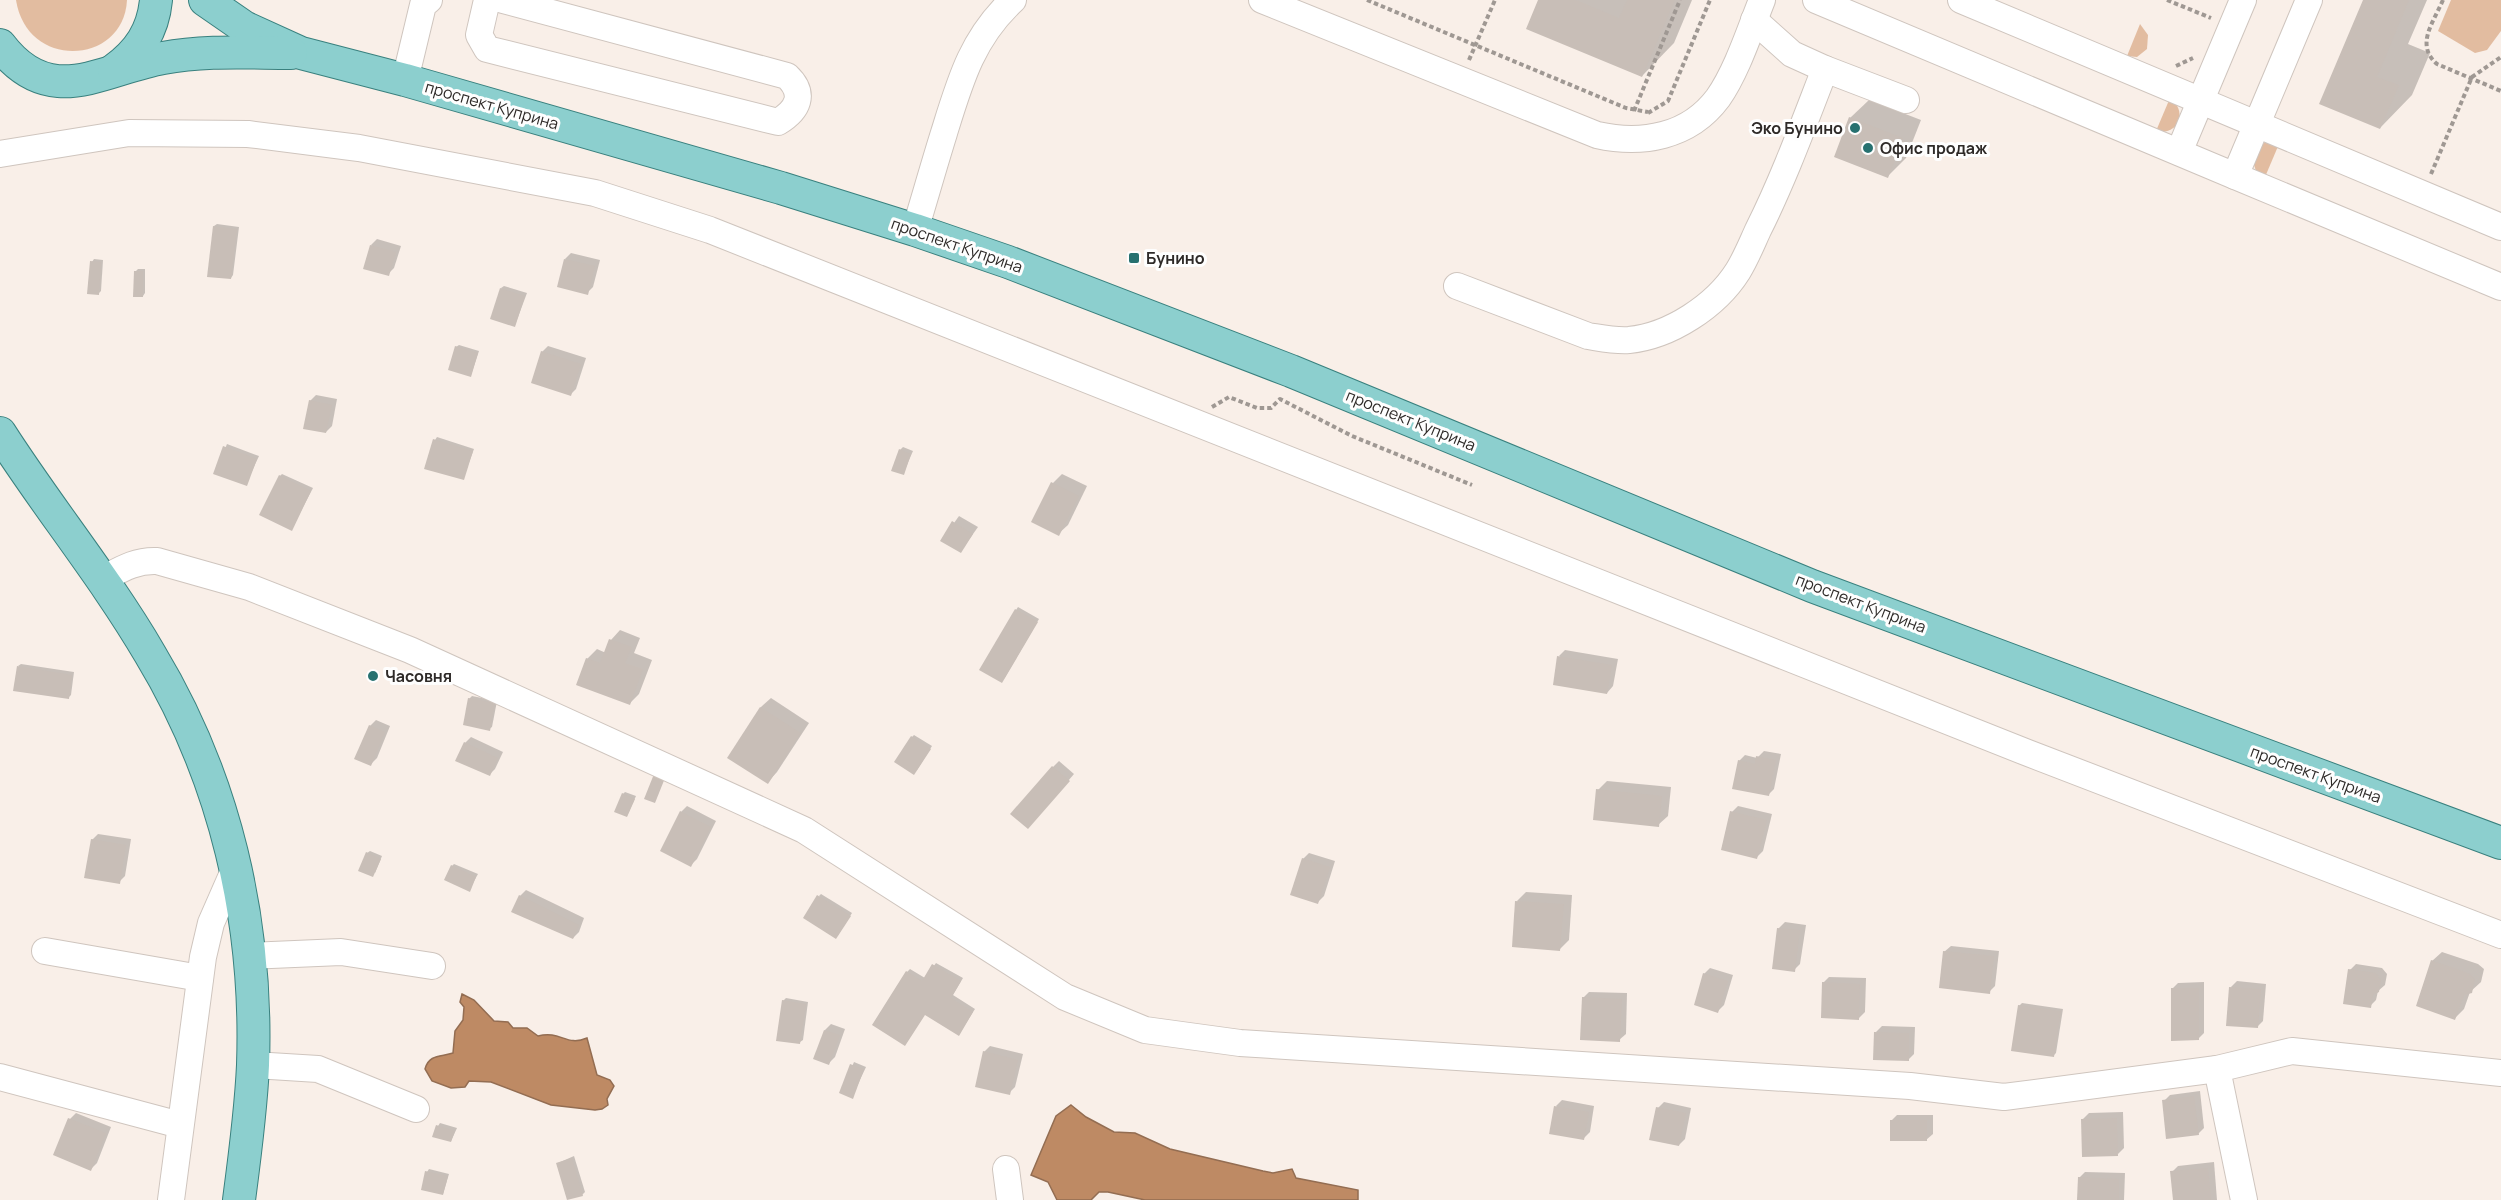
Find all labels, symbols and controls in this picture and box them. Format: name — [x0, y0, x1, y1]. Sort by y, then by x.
street label: проспект Куприна — [423, 75, 561, 135]
place label: Эко Бунино — [1751, 117, 1843, 139]
marker: Эко Бунино — [1848, 121, 1862, 135]
place label: Офис продаж — [1880, 137, 1988, 159]
marker: Офис продаж — [1861, 141, 1875, 155]
street label: проспект Куприна — [888, 212, 1026, 278]
place label: Бунино — [1146, 247, 1205, 269]
marker: Бунино — [1127, 251, 1141, 265]
street label: проспект Куприна — [1343, 384, 1479, 456]
street label: проспект Куприна — [1793, 568, 1929, 638]
place label: Часовня — [385, 665, 452, 687]
marker: Часовня — [366, 669, 380, 683]
street label: проспект Куприна — [2247, 740, 2385, 808]

